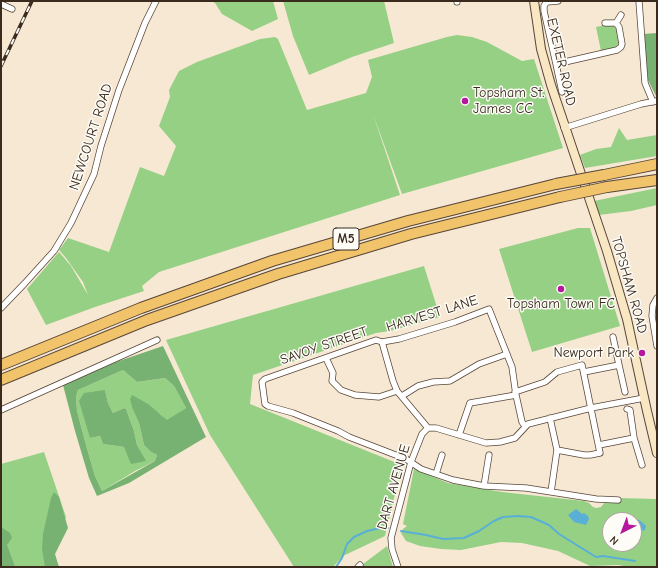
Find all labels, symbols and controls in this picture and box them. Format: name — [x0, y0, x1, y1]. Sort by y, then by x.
street label: EXETER ROAD — [543, 16, 579, 108]
street label: NEWCOURT ROAD — [66, 82, 116, 192]
place label: Topsham St. James CC — [473, 85, 544, 118]
marker: Topsham St. James CC — [460, 96, 470, 106]
road number: M5 — [333, 228, 359, 250]
street label: TOPSHAM ROAD — [607, 235, 651, 335]
marker: Topsham Town FC — [556, 284, 566, 294]
street label: HARVEST LANE — [384, 292, 480, 336]
place label: Topsham Town FC — [507, 296, 615, 312]
street label: SAVOY STREET — [278, 323, 370, 369]
place label: Newport Park — [554, 345, 634, 361]
marker: Newport Park — [637, 348, 647, 358]
street label: DART AVENUE — [374, 442, 414, 532]
north arrow — [602, 512, 642, 552]
text: N — [607, 533, 621, 548]

